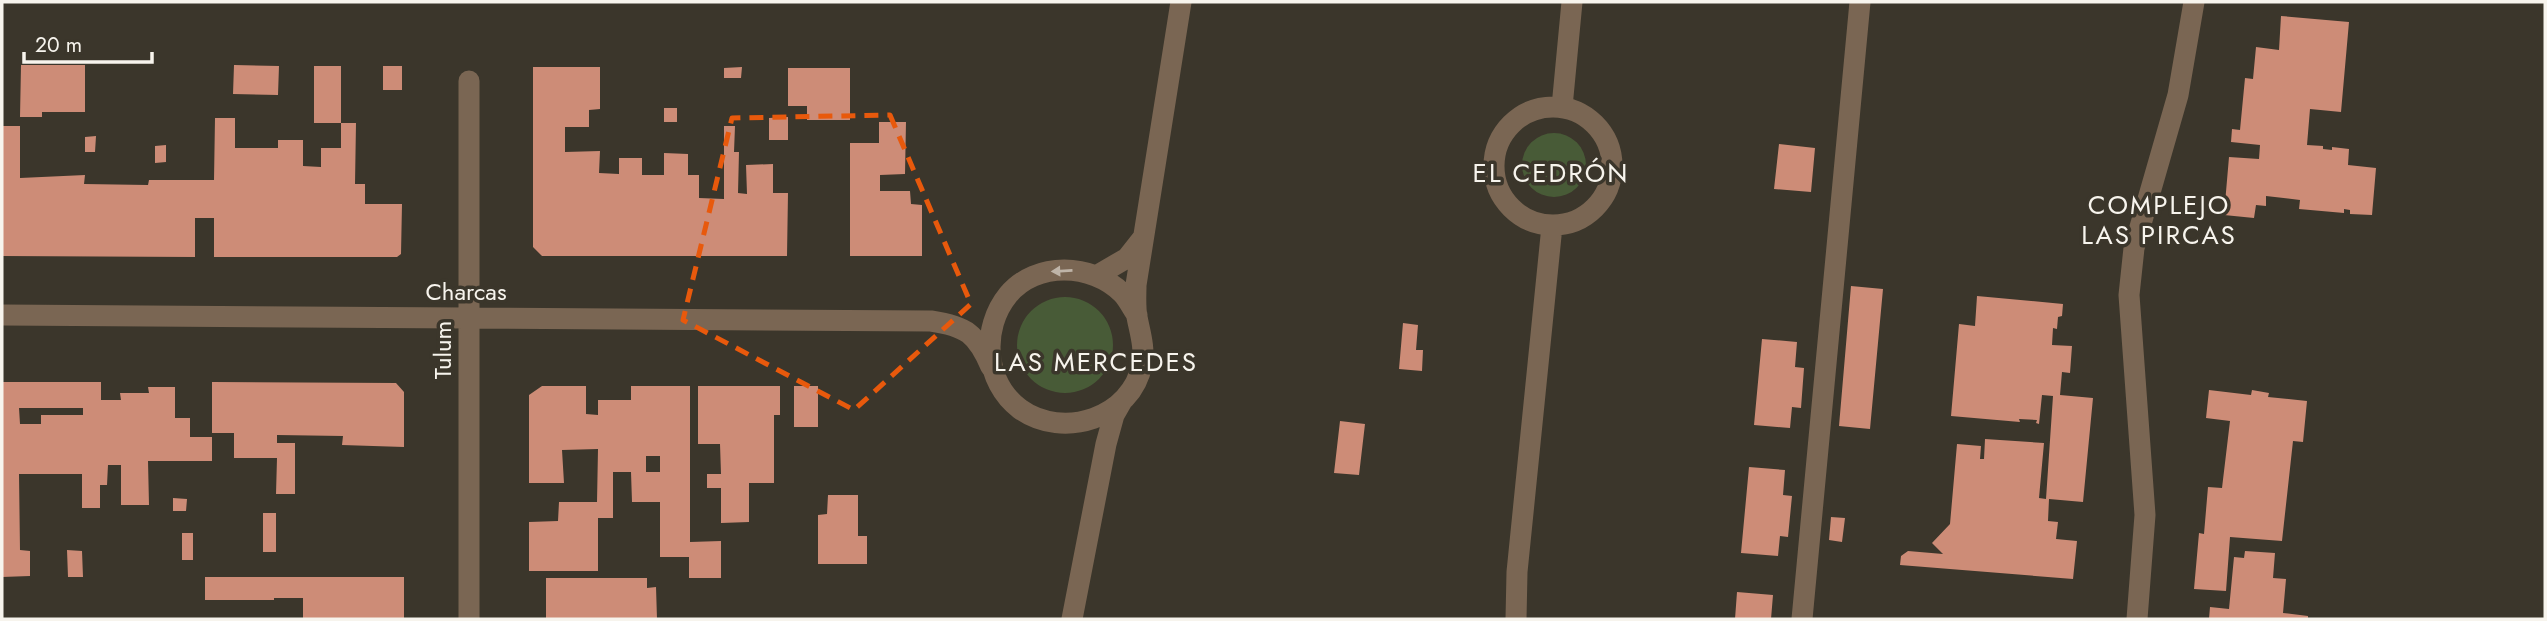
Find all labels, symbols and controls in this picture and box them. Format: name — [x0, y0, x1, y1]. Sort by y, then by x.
scale bar — [24, 21, 152, 65]
text: 20 m — [35, 30, 82, 60]
district label: EL CEDRÓN — [1473, 154, 1629, 192]
district label: COMPLEJO LAS PIRCAS — [2081, 186, 2237, 254]
one-way arrow — [1051, 265, 1073, 276]
street label: Charcas — [425, 274, 507, 309]
street label: Tulum — [425, 321, 460, 379]
district label: LAS MERCEDES — [994, 343, 1198, 381]

